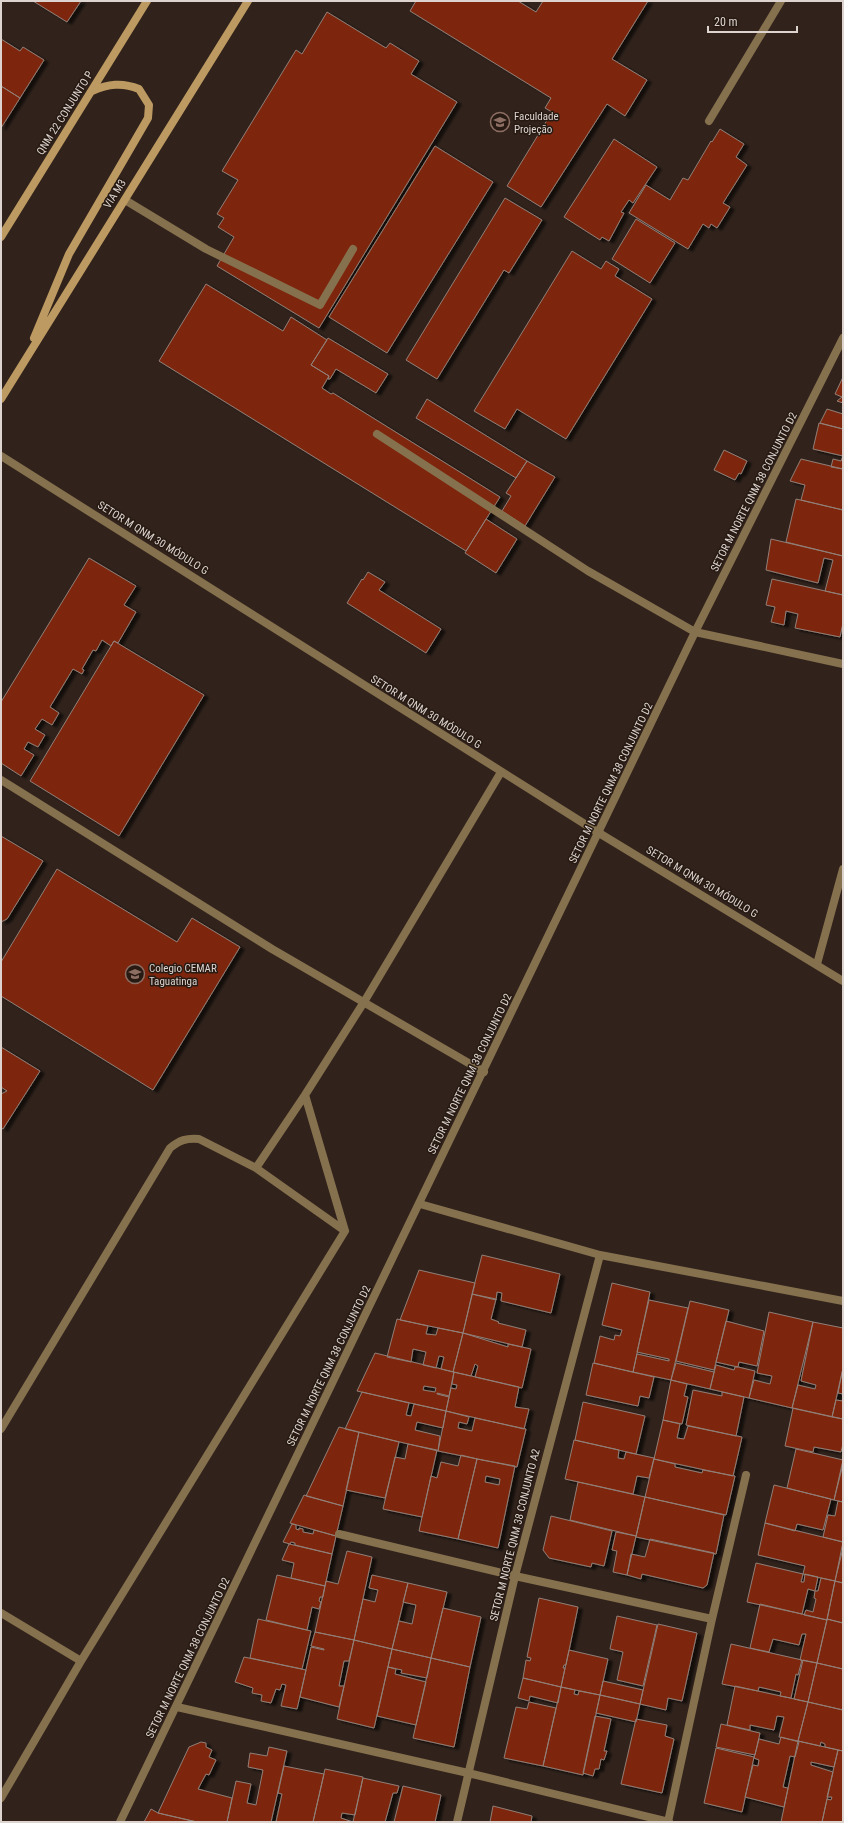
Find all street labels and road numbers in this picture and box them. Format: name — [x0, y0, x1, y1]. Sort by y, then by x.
street label: QNM 22 CONJUNTO P — [34, 69, 96, 157]
street label: VIA M3 — [101, 177, 129, 211]
street label: SETOR M NORTE QNM 38 CONJUNTO D2 — [708, 410, 800, 574]
street label: SETOR M QNM 30 MÓDULO G — [95, 499, 211, 577]
street label: SETOR M QNM 30 MÓDULO G — [368, 673, 484, 751]
street label: SETOR M NORTE QNM 38 CONJUNTO D2 — [566, 701, 656, 865]
street label: SETOR M QNM 30 MÓDULO G — [644, 843, 760, 921]
street label: SETOR M NORTE QNM 38 CONJUNTO D2 — [425, 992, 515, 1156]
street label: SETOR M NORTE QNM 38 CONJUNTO D2 — [284, 1284, 374, 1448]
street label: SETOR M NORTE QNM 38 CONJUNTO A2 — [487, 1447, 543, 1623]
street label: SETOR M NORTE QNM 38 CONJUNTO D2 — [143, 1576, 233, 1740]

